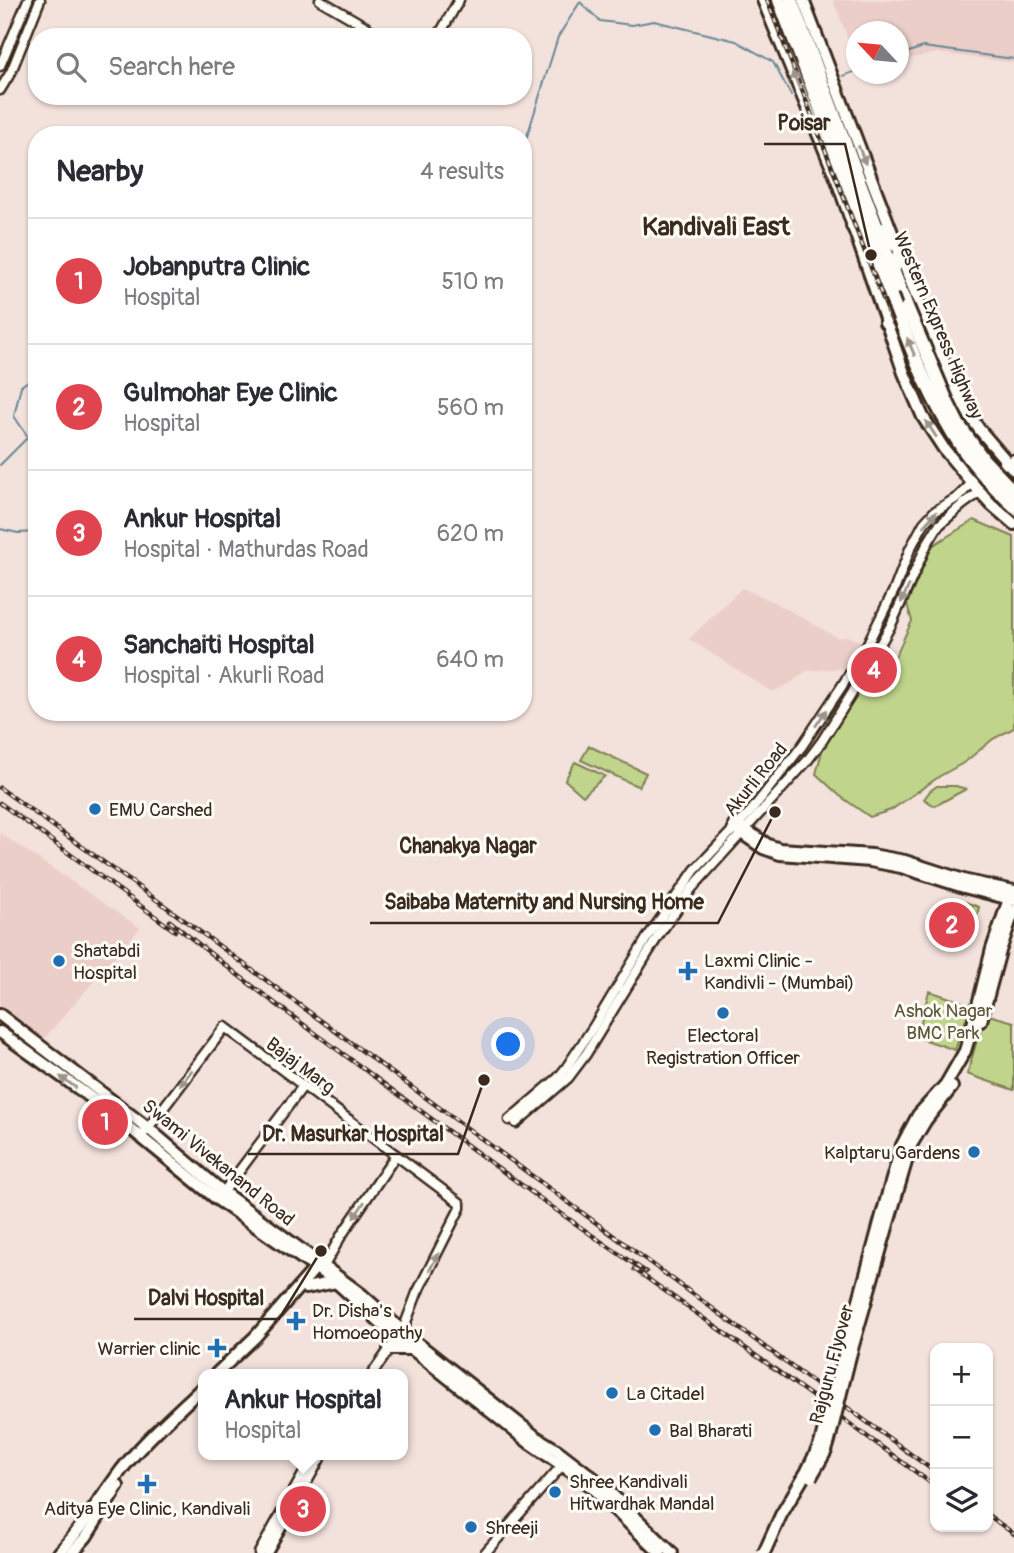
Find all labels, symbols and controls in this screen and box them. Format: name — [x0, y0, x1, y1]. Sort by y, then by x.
north arrow — [846, 21, 909, 84]
search box — [28, 28, 532, 105]
icon: search — [52, 48, 90, 86]
text: Search here — [108, 51, 235, 83]
one-way arrow — [790, 70, 801, 91]
callout: Poisar — [764, 102, 845, 144]
text: Poisar — [777, 110, 831, 137]
one-way arrow — [857, 145, 868, 166]
text: Nearby — [56, 153, 143, 190]
text: 4 results — [420, 157, 504, 186]
district label: Kandivali East — [642, 211, 790, 243]
street label: Western Express Highway — [888, 228, 988, 423]
text: Jobanputra Clinic — [123, 251, 310, 283]
text: 1 — [75, 267, 84, 296]
text: 510 m — [441, 267, 504, 296]
text: Hospital — [123, 283, 201, 312]
one-way arrow — [906, 337, 917, 358]
text: Gulmohar Eye Clinic — [123, 377, 338, 409]
text: 2 — [73, 393, 85, 422]
text: 560 m — [437, 393, 504, 422]
text: Hospital — [123, 409, 201, 438]
one-way arrow — [924, 420, 937, 439]
text: Ankur Hospital — [123, 503, 281, 535]
one-way arrow — [922, 510, 938, 528]
text: 3 — [73, 519, 85, 548]
text: 620 m — [437, 519, 504, 548]
text: Hospital · Mathurdas Road — [123, 535, 369, 564]
one-way arrow — [899, 584, 911, 604]
text: Sanchaiti Hospital — [123, 629, 315, 661]
pin: 4 — [851, 644, 897, 696]
text: 4 — [72, 645, 86, 674]
text: 640 m — [436, 645, 504, 674]
text: Hospital · Akurli Road — [123, 661, 324, 690]
one-way arrow — [814, 708, 827, 727]
street label: Akurli Road — [719, 738, 793, 821]
place label: EMU Carshed — [109, 798, 213, 822]
marker: EMU Carshed — [87, 801, 103, 817]
district label: Chanakya Nagar — [399, 833, 537, 860]
callout: Saibaba Maternity and Nursing Home — [370, 881, 718, 923]
text: Saibaba Maternity and Nursing Home — [384, 889, 704, 916]
pin: 2 — [929, 899, 975, 951]
place label: Shatabdi Hospital — [73, 939, 140, 985]
place label: Laxmi Clinic - Kandivli - (Mumbai) — [704, 949, 854, 995]
marker: Shatabdi Hospital — [51, 953, 67, 969]
marker: Laxmi Clinic - Kandivli - (Mumbai) — [678, 961, 698, 981]
park label: Ashok Nagar BMC Park — [894, 999, 993, 1045]
marker: Electoral Registration Officer — [715, 1005, 731, 1021]
place label: Electoral Registration Officer — [646, 1024, 800, 1070]
your location — [491, 1027, 525, 1061]
street label: Bajaj Marg — [261, 1032, 340, 1100]
one-way arrow — [179, 1068, 194, 1086]
one-way arrow — [59, 1075, 77, 1089]
street label: Swami Vivekanand Road — [137, 1094, 299, 1232]
pin: 1 — [82, 1096, 128, 1148]
callout: Dr. Masurkar Hospital — [248, 1112, 458, 1154]
text: Dr. Masurkar Hospital — [262, 1121, 444, 1148]
place label: Kalptaru Gardens — [824, 1141, 960, 1165]
marker: Kalptaru Gardens — [966, 1144, 982, 1160]
one-way arrow — [352, 1200, 365, 1220]
one-way arrow — [428, 1253, 440, 1272]
callout: Dalvi Hospital — [134, 1277, 279, 1319]
text: Dalvi Hospital — [148, 1285, 264, 1312]
place label: Dr. Disha's Homoeopathy — [312, 1299, 422, 1345]
street label: Rajguru Flyover — [804, 1302, 859, 1427]
marker: Dr. Disha's Homoeopathy — [286, 1311, 306, 1331]
place label: Warrier clinic — [98, 1337, 201, 1361]
marker: Warrier clinic — [207, 1338, 227, 1358]
map controls — [930, 1343, 993, 1532]
button: + — [930, 1343, 993, 1406]
popup — [198, 1369, 408, 1460]
place label: La Citadel — [626, 1382, 705, 1406]
text: Ankur Hospital — [224, 1384, 382, 1416]
marker: La Citadel — [604, 1385, 620, 1401]
button: − — [930, 1406, 993, 1469]
text: Hospital — [224, 1416, 302, 1445]
place label: Bal Bharati — [669, 1419, 752, 1443]
marker: Bal Bharati — [647, 1422, 663, 1438]
button: layers — [930, 1469, 993, 1532]
place label: Shree Kandivali Hitwardhak Mandal — [569, 1470, 715, 1516]
marker: Aditya Eye Clinic, Kandivali — [137, 1474, 157, 1494]
pin: 3 — [280, 1483, 326, 1535]
marker: Shree Kandivali Hitwardhak Mandal — [547, 1484, 563, 1500]
place label: Aditya Eye Clinic, Kandivali — [44, 1497, 250, 1521]
place label: Shreeji — [485, 1516, 538, 1540]
marker: Shreeji — [463, 1519, 479, 1535]

